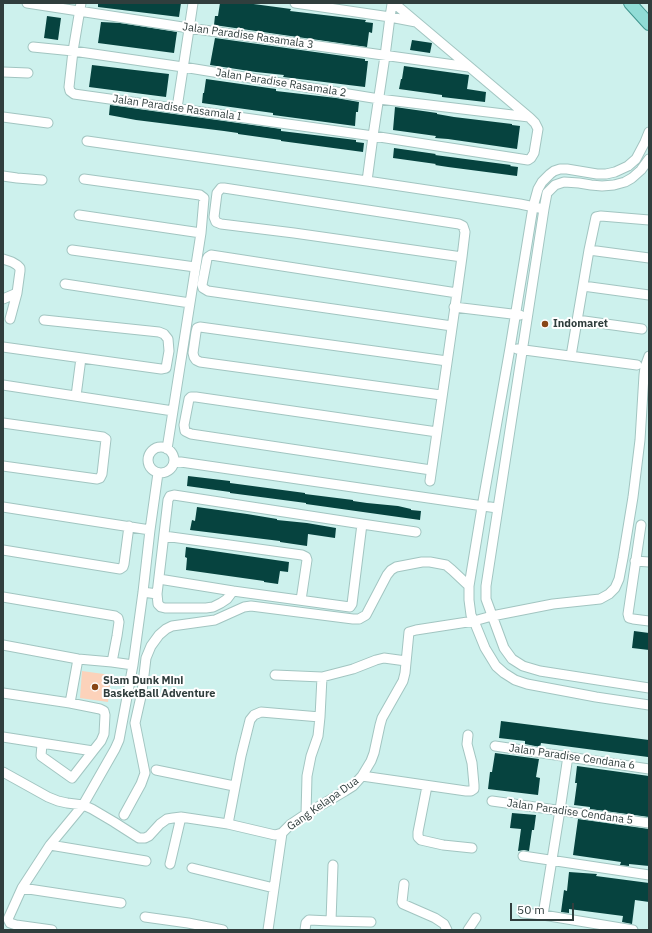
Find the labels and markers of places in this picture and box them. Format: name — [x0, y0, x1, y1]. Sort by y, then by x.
place label: Indomaret — [553, 317, 608, 331]
marker: Indomaret — [540, 319, 550, 329]
place label: Slam Dunk Mini BasketBall Adventure — [103, 674, 215, 700]
marker: Slam Dunk Mini BasketBall Adventure — [90, 682, 100, 692]

